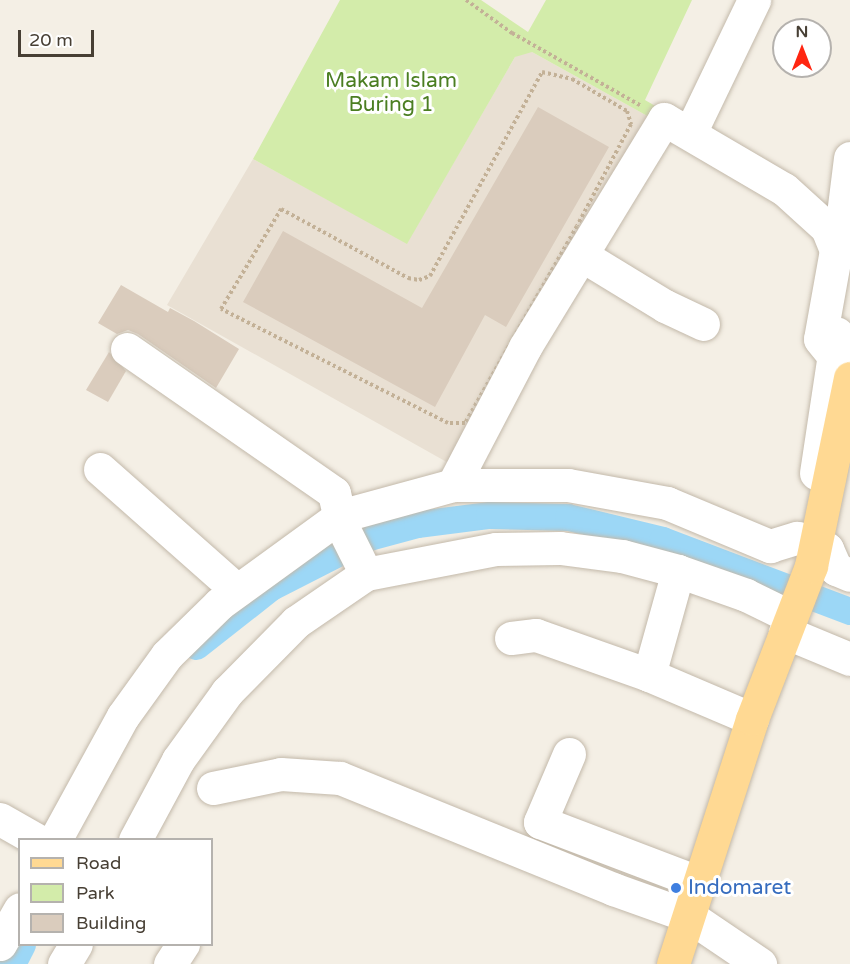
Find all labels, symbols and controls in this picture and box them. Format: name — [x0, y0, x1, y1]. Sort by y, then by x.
scale bar — [21, 18, 98, 56]
north arrow — [772, 18, 832, 78]
text: N — [796, 22, 808, 42]
text: 20 m — [29, 29, 73, 51]
park label: Makam Islam Buring 1 — [325, 68, 457, 118]
legend — [18, 838, 213, 946]
text: Road — [76, 852, 121, 874]
place label: Indomaret — [688, 875, 791, 901]
marker: Indomaret — [669, 881, 683, 895]
text: Park — [76, 882, 114, 904]
text: Building — [76, 912, 146, 934]

